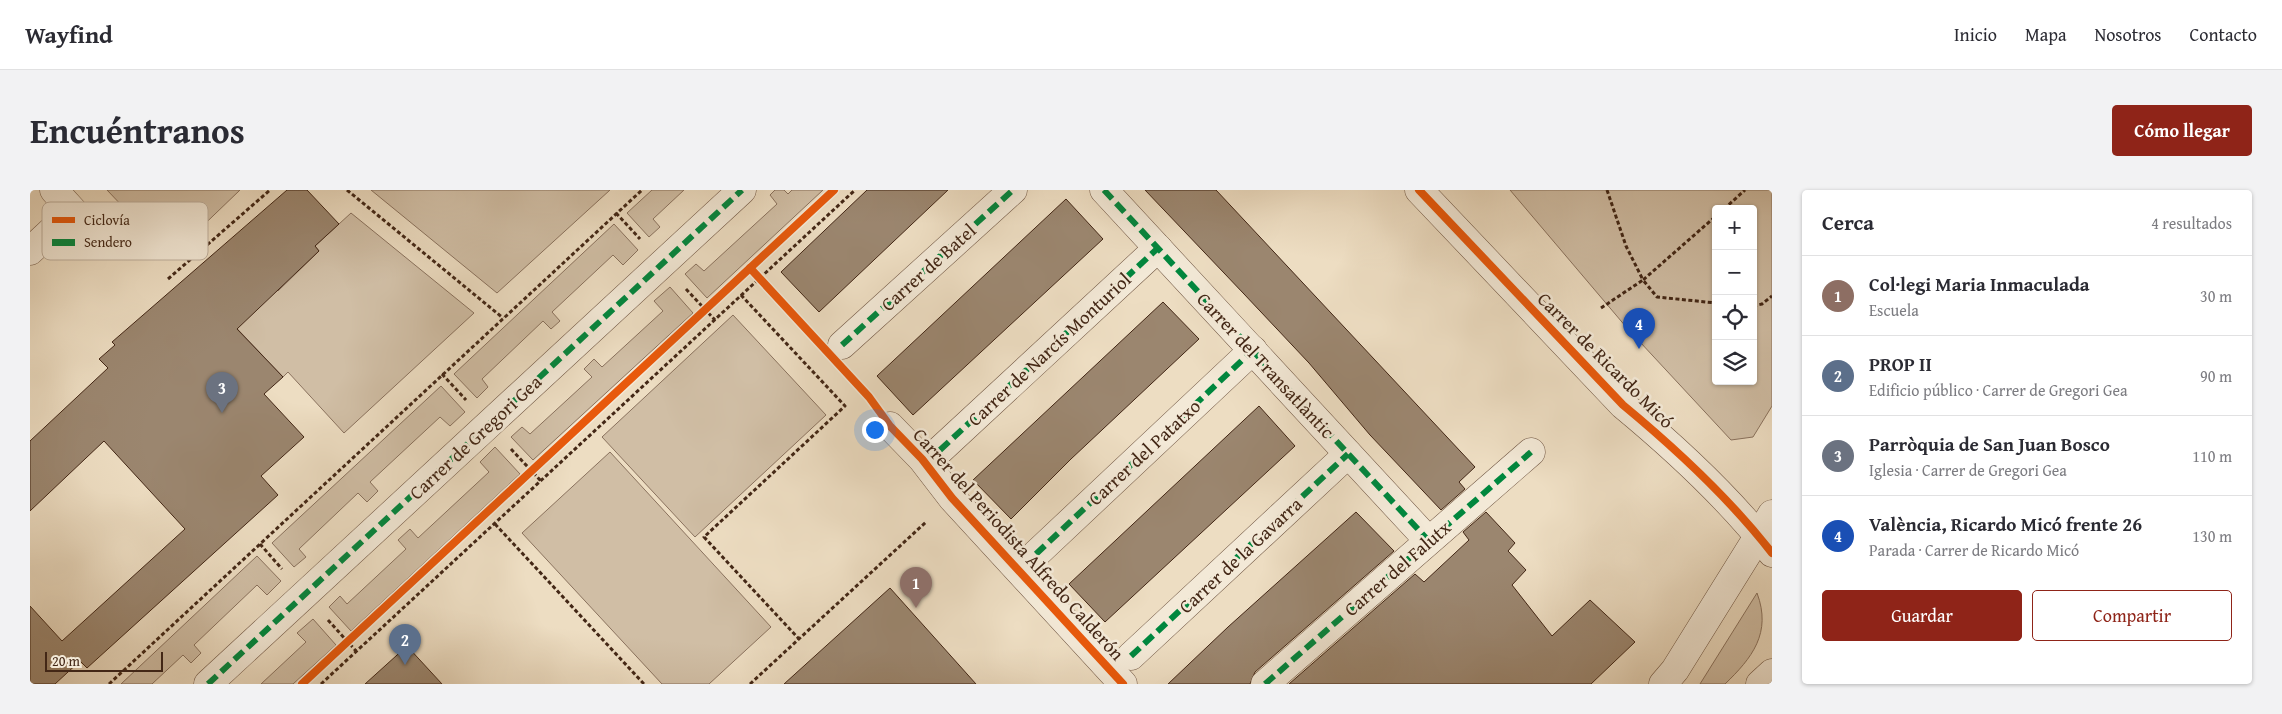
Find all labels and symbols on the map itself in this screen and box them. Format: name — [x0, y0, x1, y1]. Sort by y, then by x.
legend — [42, 202, 208, 260]
text: Ciclovía — [84, 210, 130, 230]
street label: Carrer de Batel — [874, 217, 982, 317]
text: Sendero — [84, 232, 132, 252]
street label: Carrer de Narcís Monturiol — [961, 266, 1137, 432]
street label: Carrer de Ricardo Micó — [1531, 285, 1681, 435]
street label: Carrer del Transatlàntic — [1191, 286, 1341, 444]
pin: 4 — [1623, 308, 1655, 349]
street label: Carrer de Gregori Gea — [403, 368, 547, 506]
pin: 3 — [206, 372, 238, 413]
street label: Carrer del Patatxo — [1082, 392, 1206, 512]
your location — [862, 417, 888, 443]
street label: Carrer del Periodista Alfredo Calderón — [907, 422, 1131, 667]
street label: Carrer de la Gavarra — [1172, 490, 1308, 620]
street label: Carrer del Falutx — [1337, 513, 1457, 622]
pin: 1 — [900, 567, 932, 608]
pin: 2 — [389, 624, 421, 665]
scale bar — [45, 649, 162, 672]

